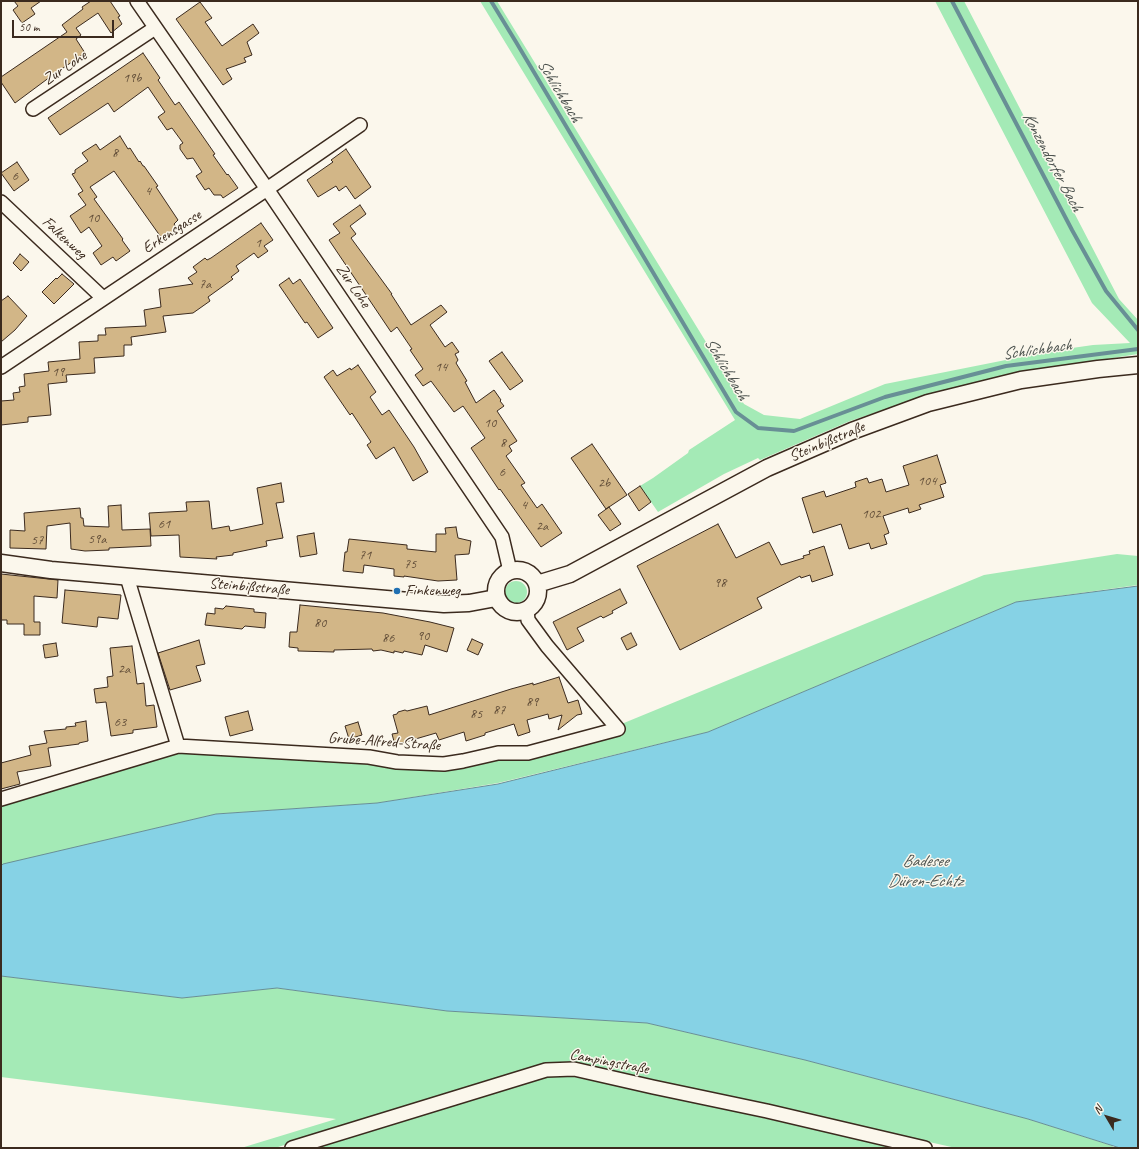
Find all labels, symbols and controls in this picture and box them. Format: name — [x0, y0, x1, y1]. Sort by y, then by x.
scale bar — [14, 12, 116, 38]
text: 50 m — [19, 19, 39, 35]
street label: Zur Lohe — [40, 46, 90, 90]
water label: Schlichbach — [532, 56, 586, 126]
house number: 19b — [123, 70, 141, 86]
water label: Konzendorfer Bach — [1017, 109, 1087, 215]
house number: 8 — [112, 145, 118, 161]
house number: 6 — [12, 168, 18, 184]
house number: 4 — [145, 183, 151, 199]
street label: Erkensgasse — [139, 206, 205, 258]
house number: 10 — [87, 210, 99, 226]
street label: Falkenweg — [38, 213, 90, 263]
house number: 1 — [255, 235, 261, 251]
street label: Zur Lohe — [331, 261, 375, 311]
house number: 7a — [199, 276, 211, 292]
water label: Schlichbach — [699, 334, 753, 404]
water label: Schlichbach — [1001, 335, 1073, 365]
house number: 14 — [435, 359, 447, 375]
house number: 19 — [52, 364, 64, 380]
house number: 10 — [484, 415, 496, 431]
street label: Steinbißstraße — [786, 417, 868, 467]
house number: 8 — [500, 435, 506, 451]
house number: 6 — [499, 464, 505, 480]
house number: 104 — [918, 473, 936, 489]
house number: 2b — [598, 475, 610, 491]
house number: 4 — [521, 497, 527, 513]
house number: 102 — [862, 506, 880, 522]
house number: 61 — [158, 516, 170, 532]
house number: 2a — [536, 518, 548, 534]
house number: 59a — [88, 531, 106, 547]
house number: 57 — [31, 532, 43, 548]
house number: 71 — [359, 547, 371, 563]
house number: 75 — [404, 556, 416, 572]
street label: Steinbißstraße — [208, 574, 290, 600]
house number: 98 — [714, 575, 726, 591]
place label: Finkenweg — [405, 581, 460, 601]
marker: Finkenweg — [392, 586, 402, 596]
house number: 80 — [314, 615, 326, 631]
house number: 90 — [417, 628, 429, 644]
house number: 86 — [382, 630, 394, 646]
house number: 2a — [118, 661, 130, 677]
house number: 89 — [526, 694, 538, 710]
house number: 87 — [493, 702, 505, 718]
house number: 85 — [470, 706, 482, 722]
house number: 63 — [114, 714, 126, 730]
street label: Grube-Alfred-Straße — [327, 729, 441, 755]
water label: Badesee Düren-Echtz — [888, 852, 962, 892]
street label: Campingstraße — [568, 1045, 650, 1079]
north arrow — [1087, 1097, 1127, 1137]
text: N — [1090, 1103, 1105, 1117]

